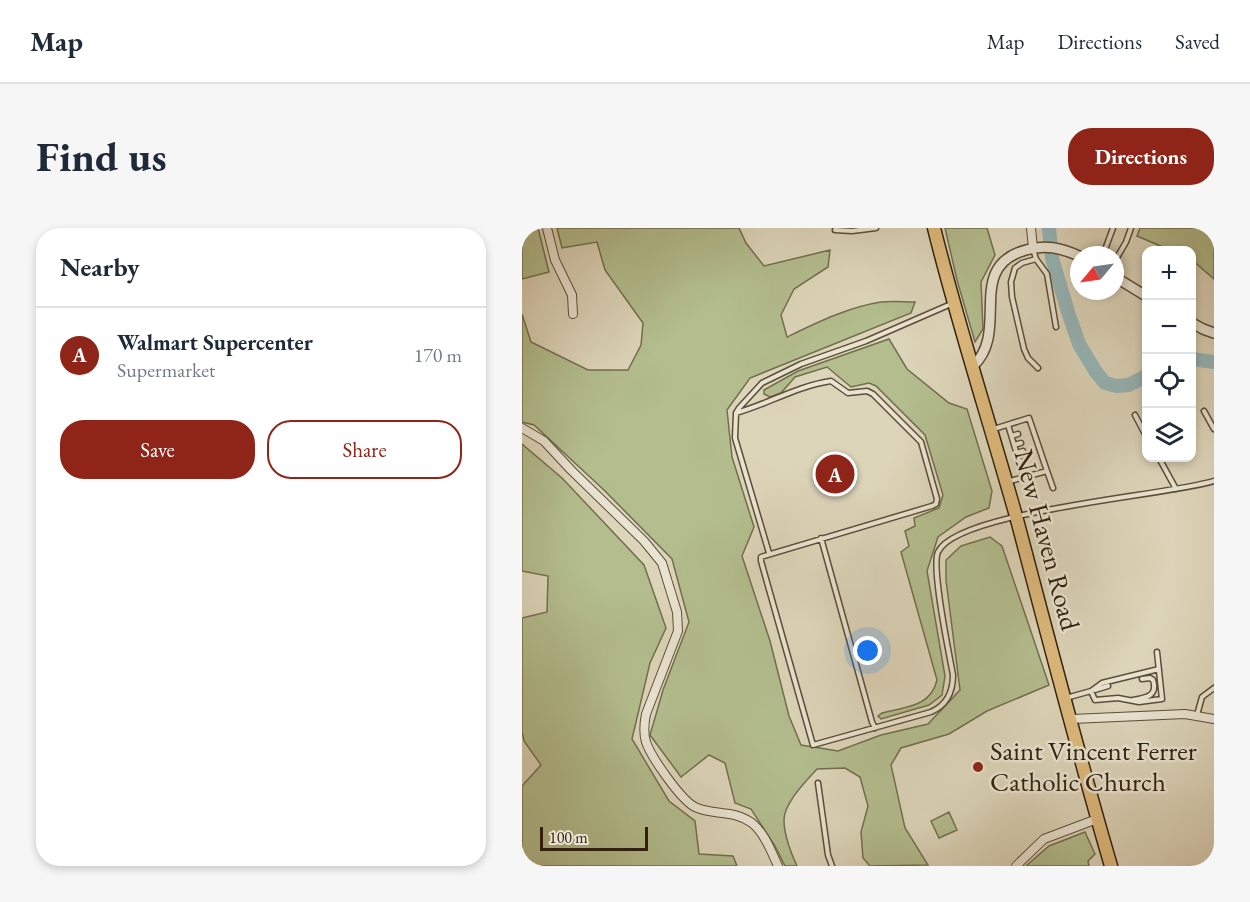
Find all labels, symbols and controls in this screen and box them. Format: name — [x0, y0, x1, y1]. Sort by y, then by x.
text: Map — [30, 23, 83, 59]
text: Map — [987, 28, 1024, 55]
text: Directions — [1057, 28, 1142, 55]
text: Saved — [1175, 28, 1220, 55]
button: Directions — [1068, 128, 1214, 185]
text: Find us — [36, 129, 167, 184]
north arrow — [1070, 246, 1124, 300]
map controls — [1142, 246, 1196, 462]
button: + — [1142, 246, 1196, 300]
text: Nearby — [60, 250, 140, 284]
button: − — [1142, 300, 1196, 354]
text: Walmart Supercenter — [117, 328, 313, 357]
text: A — [72, 342, 87, 368]
text: 170 m — [414, 342, 462, 368]
button: locate — [1142, 354, 1196, 408]
text: Supermarket — [117, 357, 215, 383]
button: layers — [1142, 408, 1196, 462]
button: Save — [60, 420, 255, 479]
button: Share — [267, 420, 462, 479]
street label: New Haven Road — [1007, 446, 1089, 634]
pin: A — [816, 452, 854, 496]
your location — [853, 636, 882, 665]
place label: Saint Vincent Ferrer Catholic Church — [990, 733, 1197, 799]
marker: Saint Vincent Ferrer Catholic Church — [971, 760, 985, 774]
scale bar — [540, 824, 648, 852]
text: 100 m — [549, 827, 588, 848]

